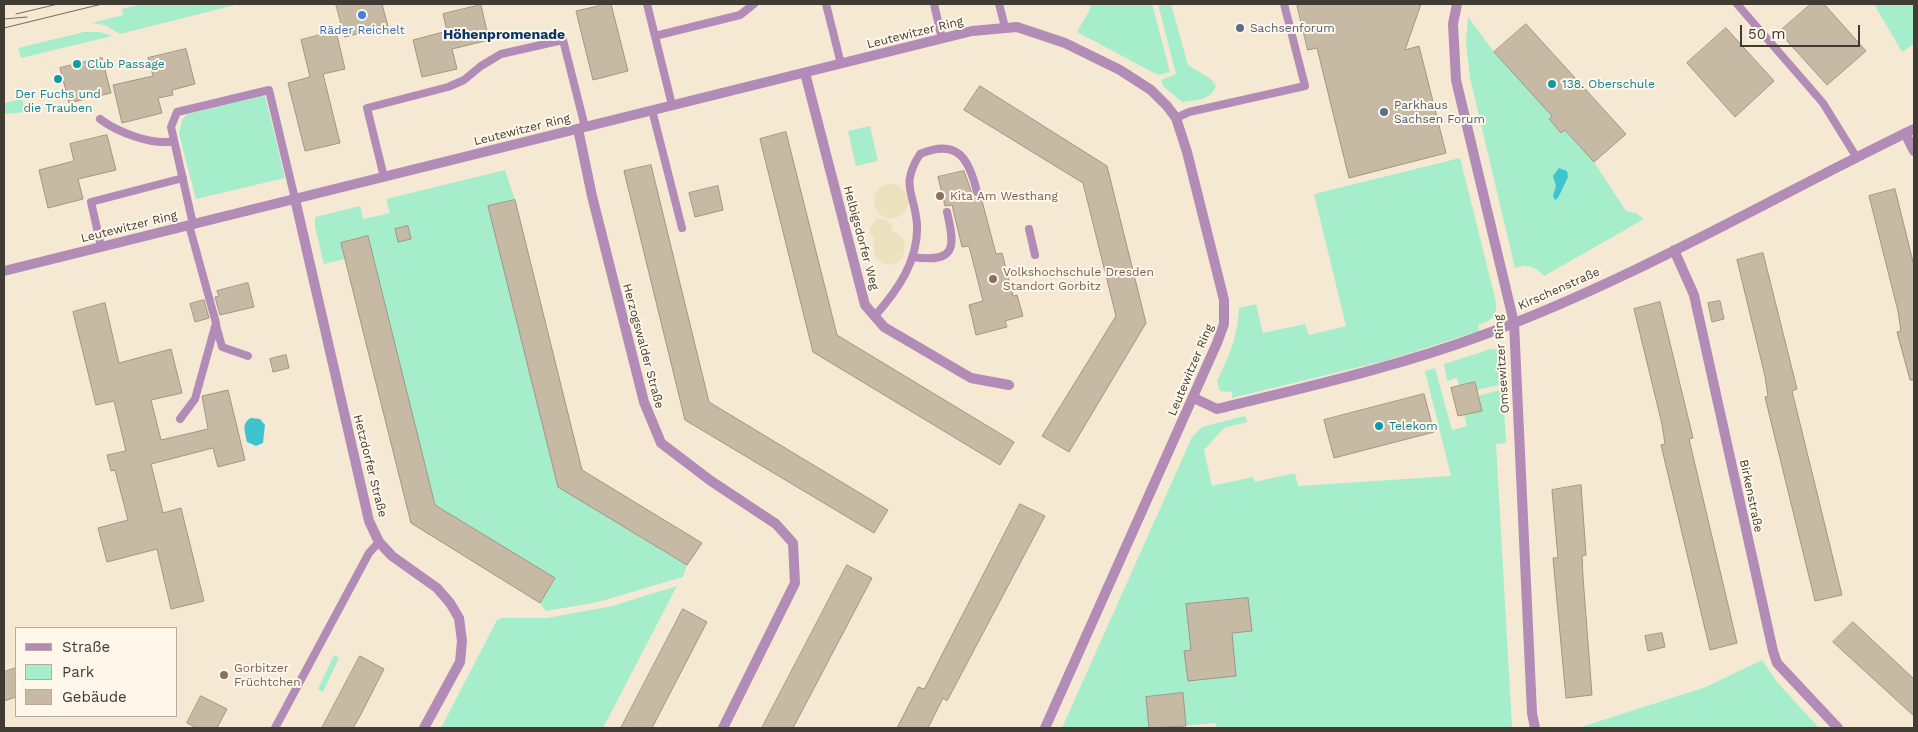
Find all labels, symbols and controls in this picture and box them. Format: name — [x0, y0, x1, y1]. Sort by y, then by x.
marker: Räder Reichelt — [356, 9, 368, 21]
street label: Leutewitzer Ring — [865, 14, 965, 52]
scale bar — [1743, 15, 1863, 47]
place label: Sachsenforum — [1250, 21, 1335, 35]
marker: Sachsenforum — [1234, 22, 1246, 34]
place label: Räder Reichelt — [319, 23, 405, 37]
text: 50 m — [1748, 25, 1785, 43]
district label: Höhenpromenade — [443, 27, 565, 43]
place label: Club Passage — [87, 57, 165, 71]
marker: Club Passage — [71, 58, 83, 70]
marker: Der Fuchs und die Trauben — [52, 73, 64, 85]
place label: 138. Oberschule — [1562, 77, 1655, 91]
marker: 138. Oberschule — [1546, 78, 1558, 90]
place label: Der Fuchs und die Trauben — [15, 87, 101, 115]
place label: Parkhaus Sachsen Forum — [1394, 98, 1485, 126]
marker: Parkhaus Sachsen Forum — [1378, 106, 1390, 118]
street label: Leutewitzer Ring — [472, 111, 572, 149]
street label: Helbigsdorfer Weg — [840, 184, 882, 292]
place label: Kita Am Westhang — [950, 189, 1058, 203]
marker: Kita Am Westhang — [934, 190, 946, 202]
street label: Leutewitzer Ring — [79, 208, 179, 246]
place label: Volkshochschule Dresden Standort Gorbitz — [1003, 265, 1154, 293]
street label: Kirschenstraße — [1516, 265, 1602, 313]
marker: Volkshochschule Dresden Standort Gorbitz — [987, 273, 999, 285]
street label: Herzogswalder Straße — [619, 282, 667, 410]
street label: Omsewitzer Ring — [1491, 314, 1513, 414]
street label: Leutewitzer Ring — [1165, 322, 1217, 418]
street label: Hetzdorfer Straße — [350, 413, 390, 519]
place label: Telekom — [1389, 419, 1438, 433]
marker: Telekom — [1373, 420, 1385, 432]
street label: Birkenstraße — [1736, 458, 1766, 534]
legend — [15, 627, 178, 717]
text: Straße — [62, 638, 110, 656]
place label: Gorbitzer Früchtchen — [234, 661, 301, 689]
text: Park — [62, 663, 94, 681]
marker: Gorbitzer Früchtchen — [218, 669, 230, 681]
text: Gebäude — [62, 688, 127, 706]

